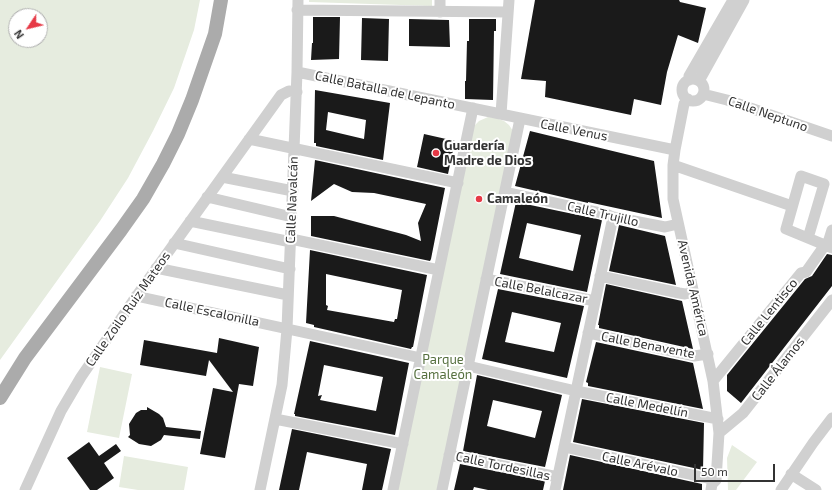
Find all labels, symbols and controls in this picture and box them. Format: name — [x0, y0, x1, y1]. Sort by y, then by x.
north arrow — [8, 8, 48, 48]
text: N — [11, 28, 26, 42]
street label: Calle Batalla de Lepanto — [314, 68, 456, 112]
street label: Calle Neptuno — [726, 93, 810, 135]
street label: Calle Venus — [539, 116, 609, 144]
place label: Guardería Madre de Dios — [444, 138, 532, 169]
marker: Guardería Madre de Dios — [431, 148, 441, 158]
street label: Calle Navalcán — [283, 156, 301, 244]
place label: Camaleón — [487, 191, 548, 207]
marker: Camaleón — [474, 194, 484, 204]
street label: Calle Trujillo — [566, 198, 640, 230]
street label: Avenida América — [674, 238, 712, 338]
street label: Calle Zoilo Ruiz Mateos — [82, 248, 174, 370]
street label: Calle Belalcazar — [493, 273, 589, 307]
street label: Calle Lentisco — [737, 275, 801, 349]
street label: Calle Escalonilla — [163, 294, 261, 330]
street label: Calle Benavente — [600, 328, 696, 362]
street label: Calle Álamos — [748, 334, 808, 404]
park label: Parque Camaleón — [414, 352, 472, 383]
street label: Calle Medellín — [605, 389, 689, 421]
street label: Calle Tordesillas — [454, 448, 552, 484]
street label: Calle Arévalo — [601, 448, 679, 480]
scale bar — [696, 456, 777, 482]
text: 50 m — [701, 464, 728, 478]

